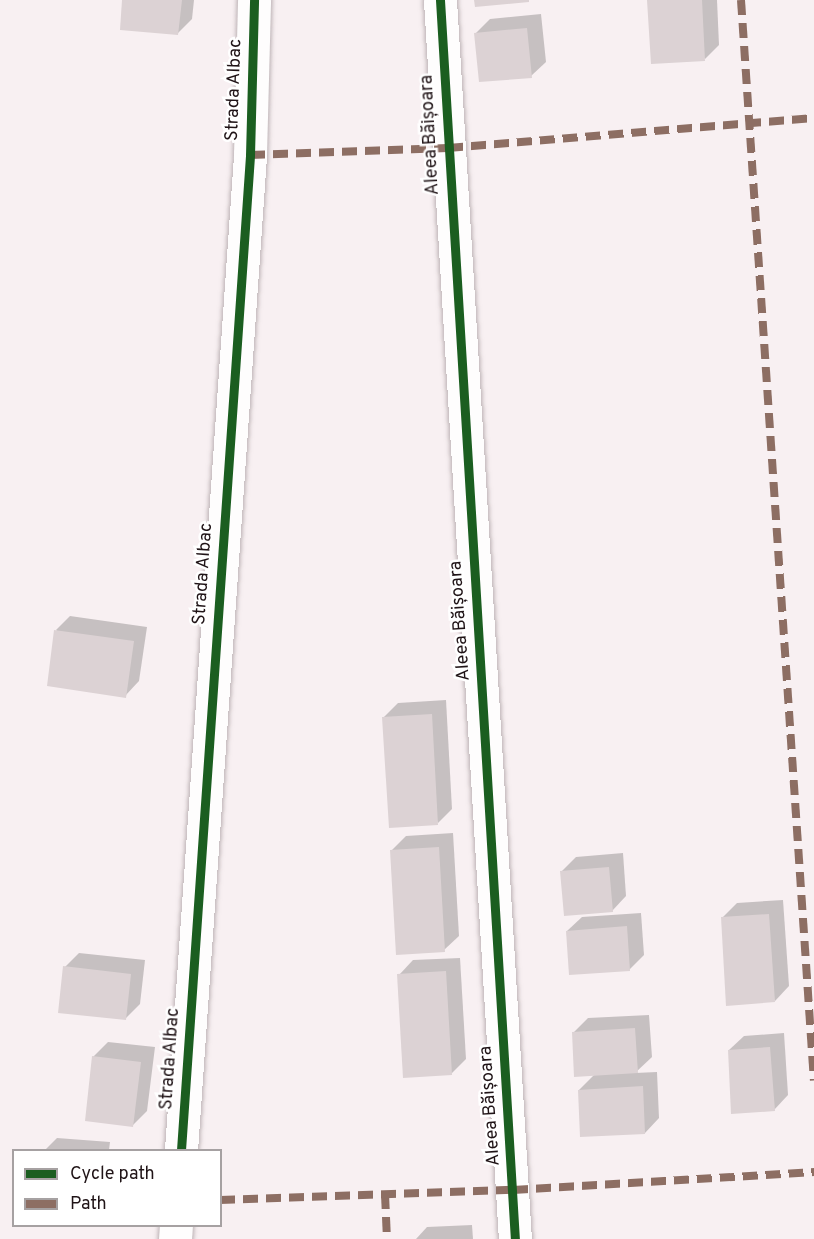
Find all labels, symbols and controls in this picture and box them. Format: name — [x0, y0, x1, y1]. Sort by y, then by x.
street label: Strada Albac — [222, 38, 248, 142]
street label: Aleea Băișoara — [417, 74, 445, 196]
street label: Strada Albac — [190, 522, 218, 626]
street label: Aleea Băișoara — [446, 560, 476, 682]
street label: Strada Albac — [157, 1007, 185, 1111]
street label: Aleea Băișoara — [476, 1045, 506, 1167]
legend — [12, 1149, 222, 1227]
text: Cycle path — [70, 1163, 155, 1186]
text: Path — [70, 1193, 107, 1216]

